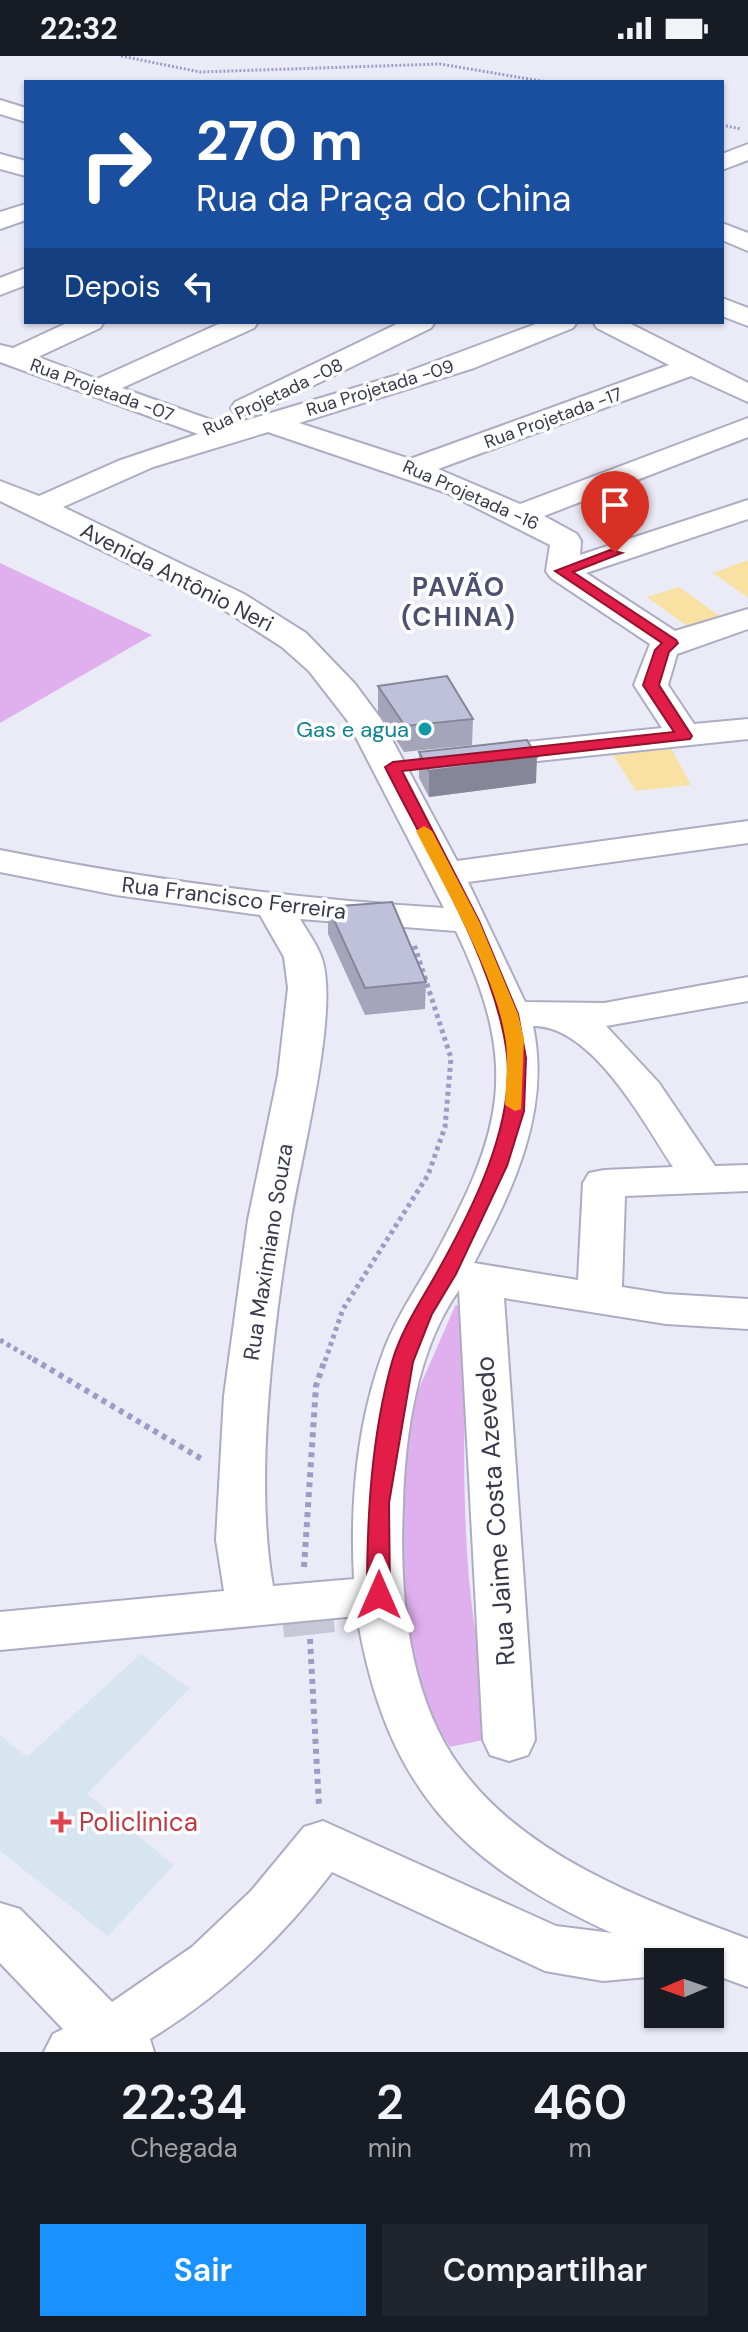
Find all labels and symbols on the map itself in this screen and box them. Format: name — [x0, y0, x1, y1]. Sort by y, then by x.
street label: Rua Projetada -07 — [27, 353, 177, 427]
street label: Rua Projetada -08 — [199, 353, 347, 441]
street label: Rua Projetada -09 — [303, 354, 457, 422]
street label: Rua Projetada -17 — [481, 382, 625, 454]
street label: Rua Projetada -16 — [399, 454, 543, 536]
pin — [581, 471, 649, 553]
street label: Avenida Antônio Neri — [75, 516, 279, 638]
district label: PAVÃO (CHINA) — [401, 570, 517, 634]
place label: Gas e agua — [296, 715, 409, 744]
marker: Gas e agua — [416, 720, 434, 738]
street label: Rua Francisco Ferreira — [120, 870, 348, 926]
street label: Rua Maximiano Souza — [237, 1142, 299, 1362]
street label: Rua Jaime Costa Azevedo — [467, 1355, 523, 1667]
position arrow — [337, 1553, 421, 1637]
place label: Policlinica — [79, 1805, 198, 1839]
marker: Policlinica — [50, 1811, 72, 1833]
north arrow — [644, 1948, 724, 2028]

